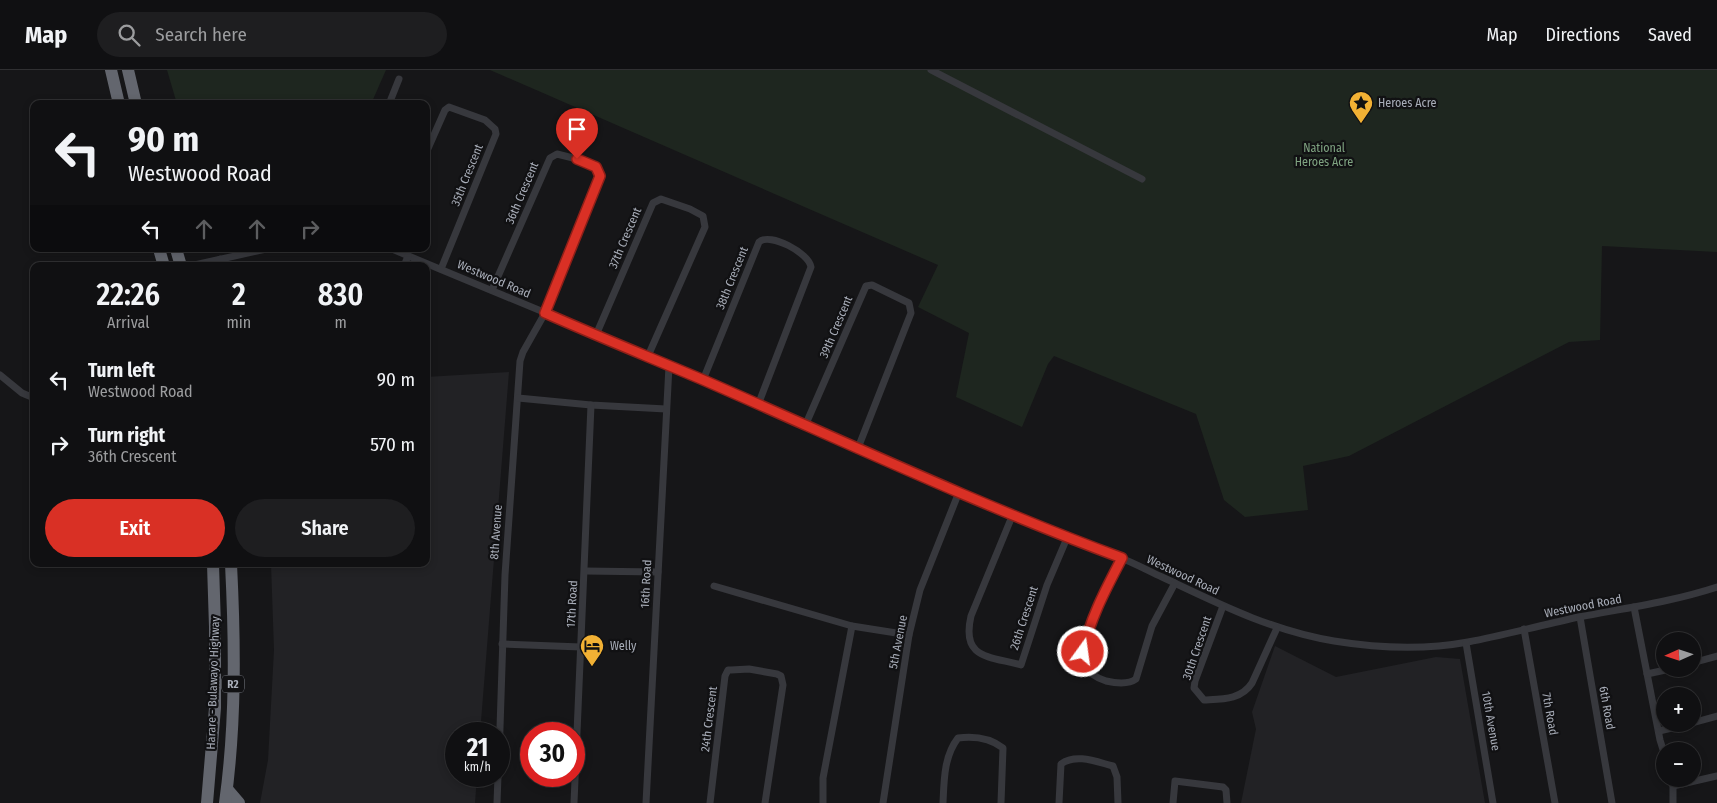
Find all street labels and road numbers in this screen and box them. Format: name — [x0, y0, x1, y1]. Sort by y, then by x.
street label: 35th Crescent — [448, 142, 486, 208]
street label: 36th Crescent — [503, 160, 541, 226]
street label: 37th Crescent — [606, 205, 644, 271]
street label: 38th Crescent — [713, 245, 751, 311]
street label: Westwood Road — [455, 257, 533, 301]
street label: 39th Crescent — [817, 294, 855, 360]
street label: 8th Avenue — [487, 504, 505, 560]
street label: Westwood Road — [1144, 552, 1222, 598]
street label: 16th Road — [638, 559, 654, 609]
street label: 17th Road — [564, 580, 580, 628]
street label: 26th Crescent — [1007, 584, 1041, 652]
street label: Westwood Road — [1543, 592, 1623, 620]
street label: 5th Avenue — [886, 614, 910, 670]
street label: 30th Crescent — [1180, 614, 1214, 682]
street label: Harare - Bulawayo Highway — [204, 615, 222, 750]
road number: R2 — [222, 676, 244, 692]
street label: 24th Crescent — [698, 685, 720, 753]
street label: 6th Road — [1596, 685, 1618, 731]
street label: 10th Avenue — [1479, 690, 1503, 752]
street label: 7th Road — [1539, 692, 1561, 736]

